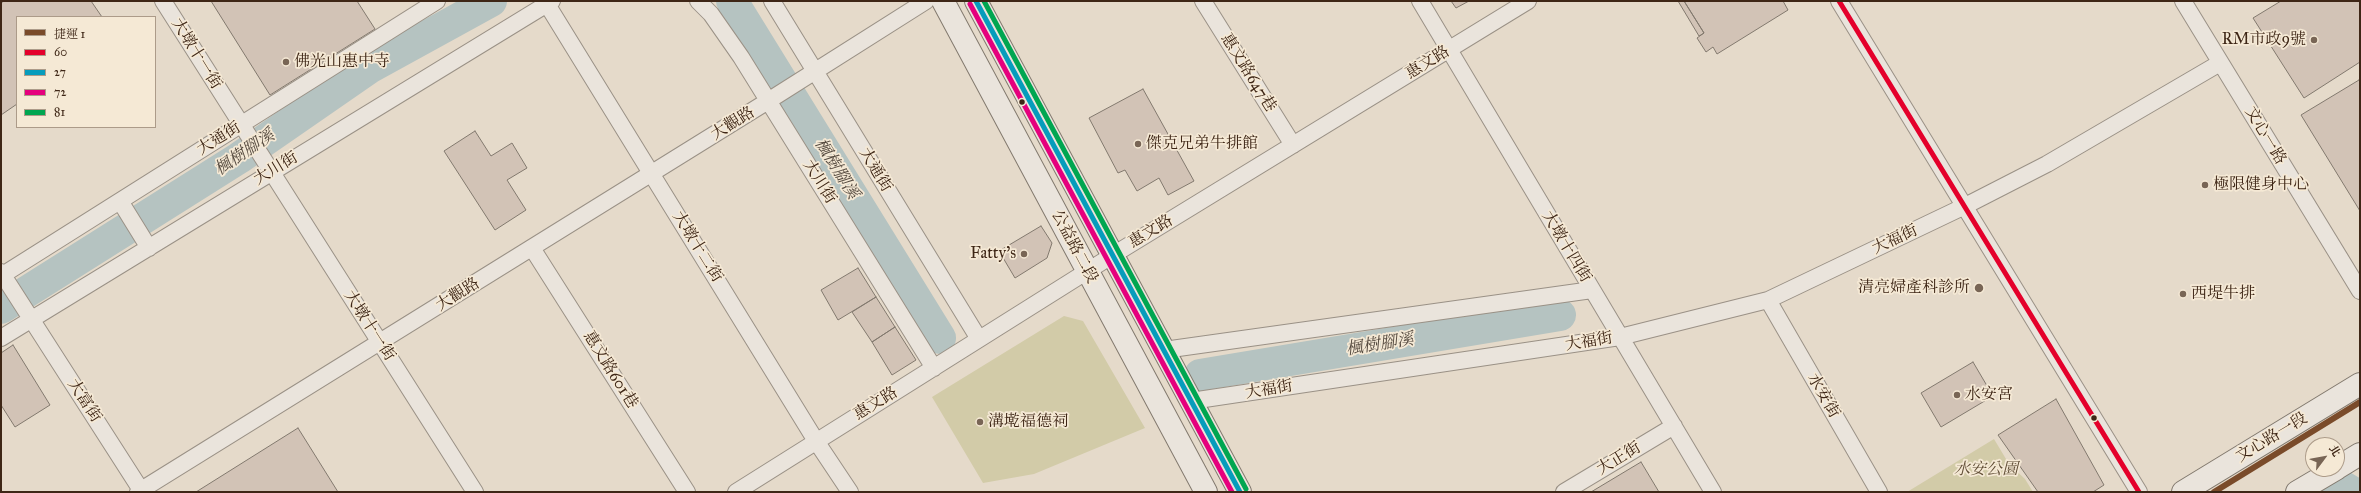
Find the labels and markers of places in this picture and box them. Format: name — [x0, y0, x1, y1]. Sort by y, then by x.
place label: RM市政9號 — [2222, 30, 2306, 50]
marker: RM市政9號 — [2309, 35, 2319, 45]
place label: 佛光山惠中寺 — [294, 52, 390, 72]
marker: 佛光山惠中寺 — [281, 57, 291, 67]
unlabelled marker — [1017, 97, 1027, 107]
place label: 傑克兄弟牛排館 — [1146, 134, 1258, 154]
marker: 傑克兄弟牛排館 — [1133, 139, 1143, 149]
place label: 極限健身中心 — [2213, 175, 2309, 195]
marker: 極限健身中心 — [2200, 180, 2210, 190]
place label: Fatty's — [970, 244, 1016, 264]
marker: Fatty's — [1019, 249, 1029, 259]
place label: 清亮婦產科診所 — [1858, 278, 1970, 298]
marker: 清亮婦產科診所 — [1973, 282, 1985, 294]
place label: 西堤牛排 — [2191, 284, 2255, 304]
marker: 西堤牛排 — [2178, 289, 2188, 299]
place label: 水安宮 — [1965, 385, 2013, 405]
marker: 水安宮 — [1952, 390, 1962, 400]
place label: 溝墘福德祠 — [988, 412, 1068, 432]
unlabelled marker — [2089, 413, 2099, 423]
marker: 溝墘福德祠 — [975, 417, 985, 427]

